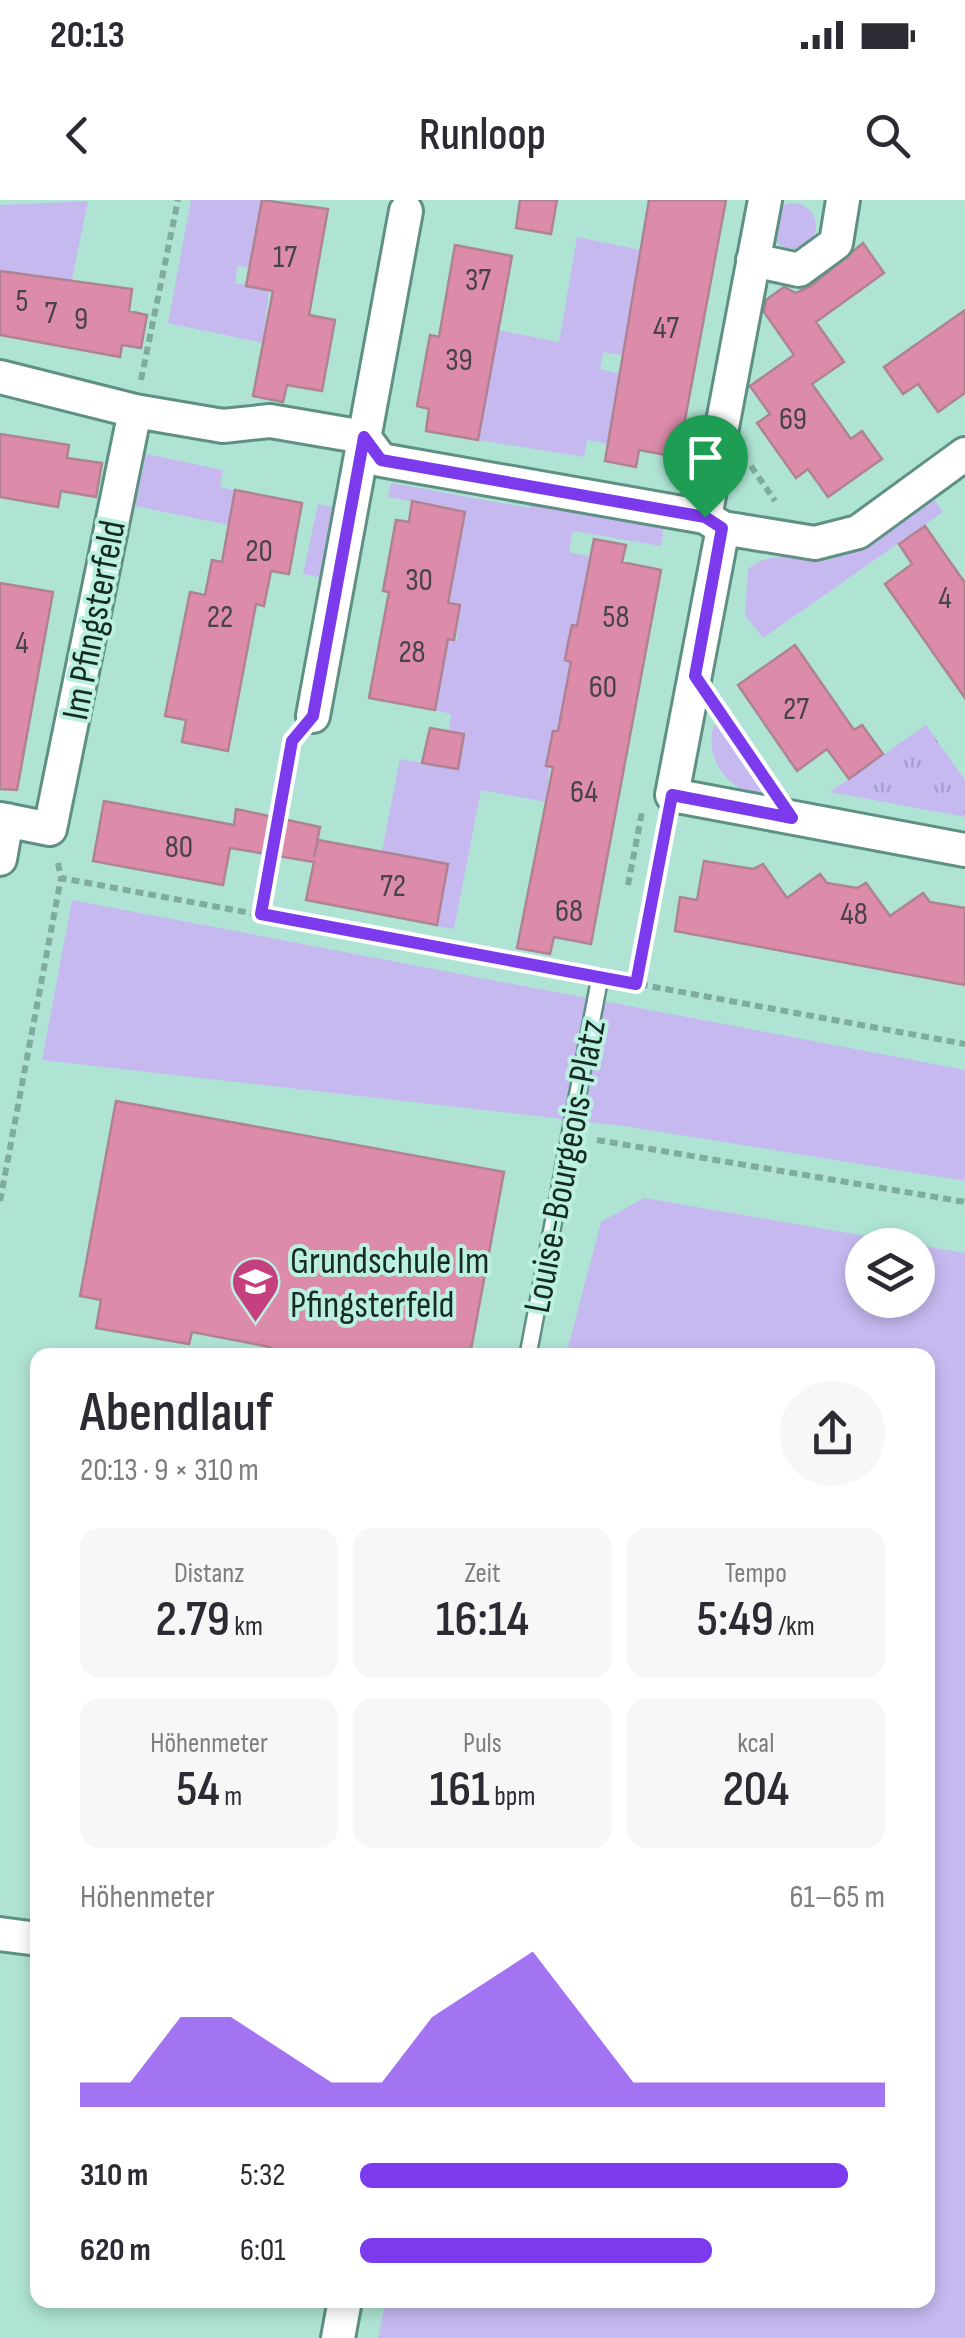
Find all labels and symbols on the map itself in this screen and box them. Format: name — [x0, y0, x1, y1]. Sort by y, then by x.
house number: 17 — [273, 238, 297, 277]
house number: 37 — [465, 261, 491, 300]
house number: 5 — [16, 282, 28, 321]
house number: 7 — [45, 294, 58, 333]
house number: 9 — [74, 300, 88, 339]
house number: 47 — [653, 309, 679, 348]
house number: 39 — [445, 341, 473, 380]
house number: 69 — [779, 400, 807, 439]
pin — [663, 415, 748, 518]
street label: Im Pfingsterfeld — [53, 517, 136, 724]
house number: 20 — [245, 532, 273, 571]
house number: 30 — [405, 561, 433, 600]
house number: 4 — [938, 579, 952, 618]
house number: 22 — [207, 598, 233, 637]
house number: 58 — [603, 598, 629, 637]
house number: 4 — [15, 624, 29, 663]
house number: 28 — [398, 633, 426, 672]
house number: 60 — [589, 668, 617, 707]
house number: 27 — [783, 690, 809, 729]
house number: 64 — [570, 773, 598, 812]
house number: 80 — [165, 828, 193, 867]
house number: 72 — [380, 867, 406, 906]
house number: 68 — [555, 892, 583, 931]
house number: 48 — [840, 895, 868, 934]
street label: Louise-Bourgeois-Platz — [515, 1016, 616, 1317]
place label: Grundschule Im Pfingsterfeld — [290, 1239, 489, 1328]
school or university icon: Grundschule Im Pfingsterfeld — [229, 1256, 281, 1324]

